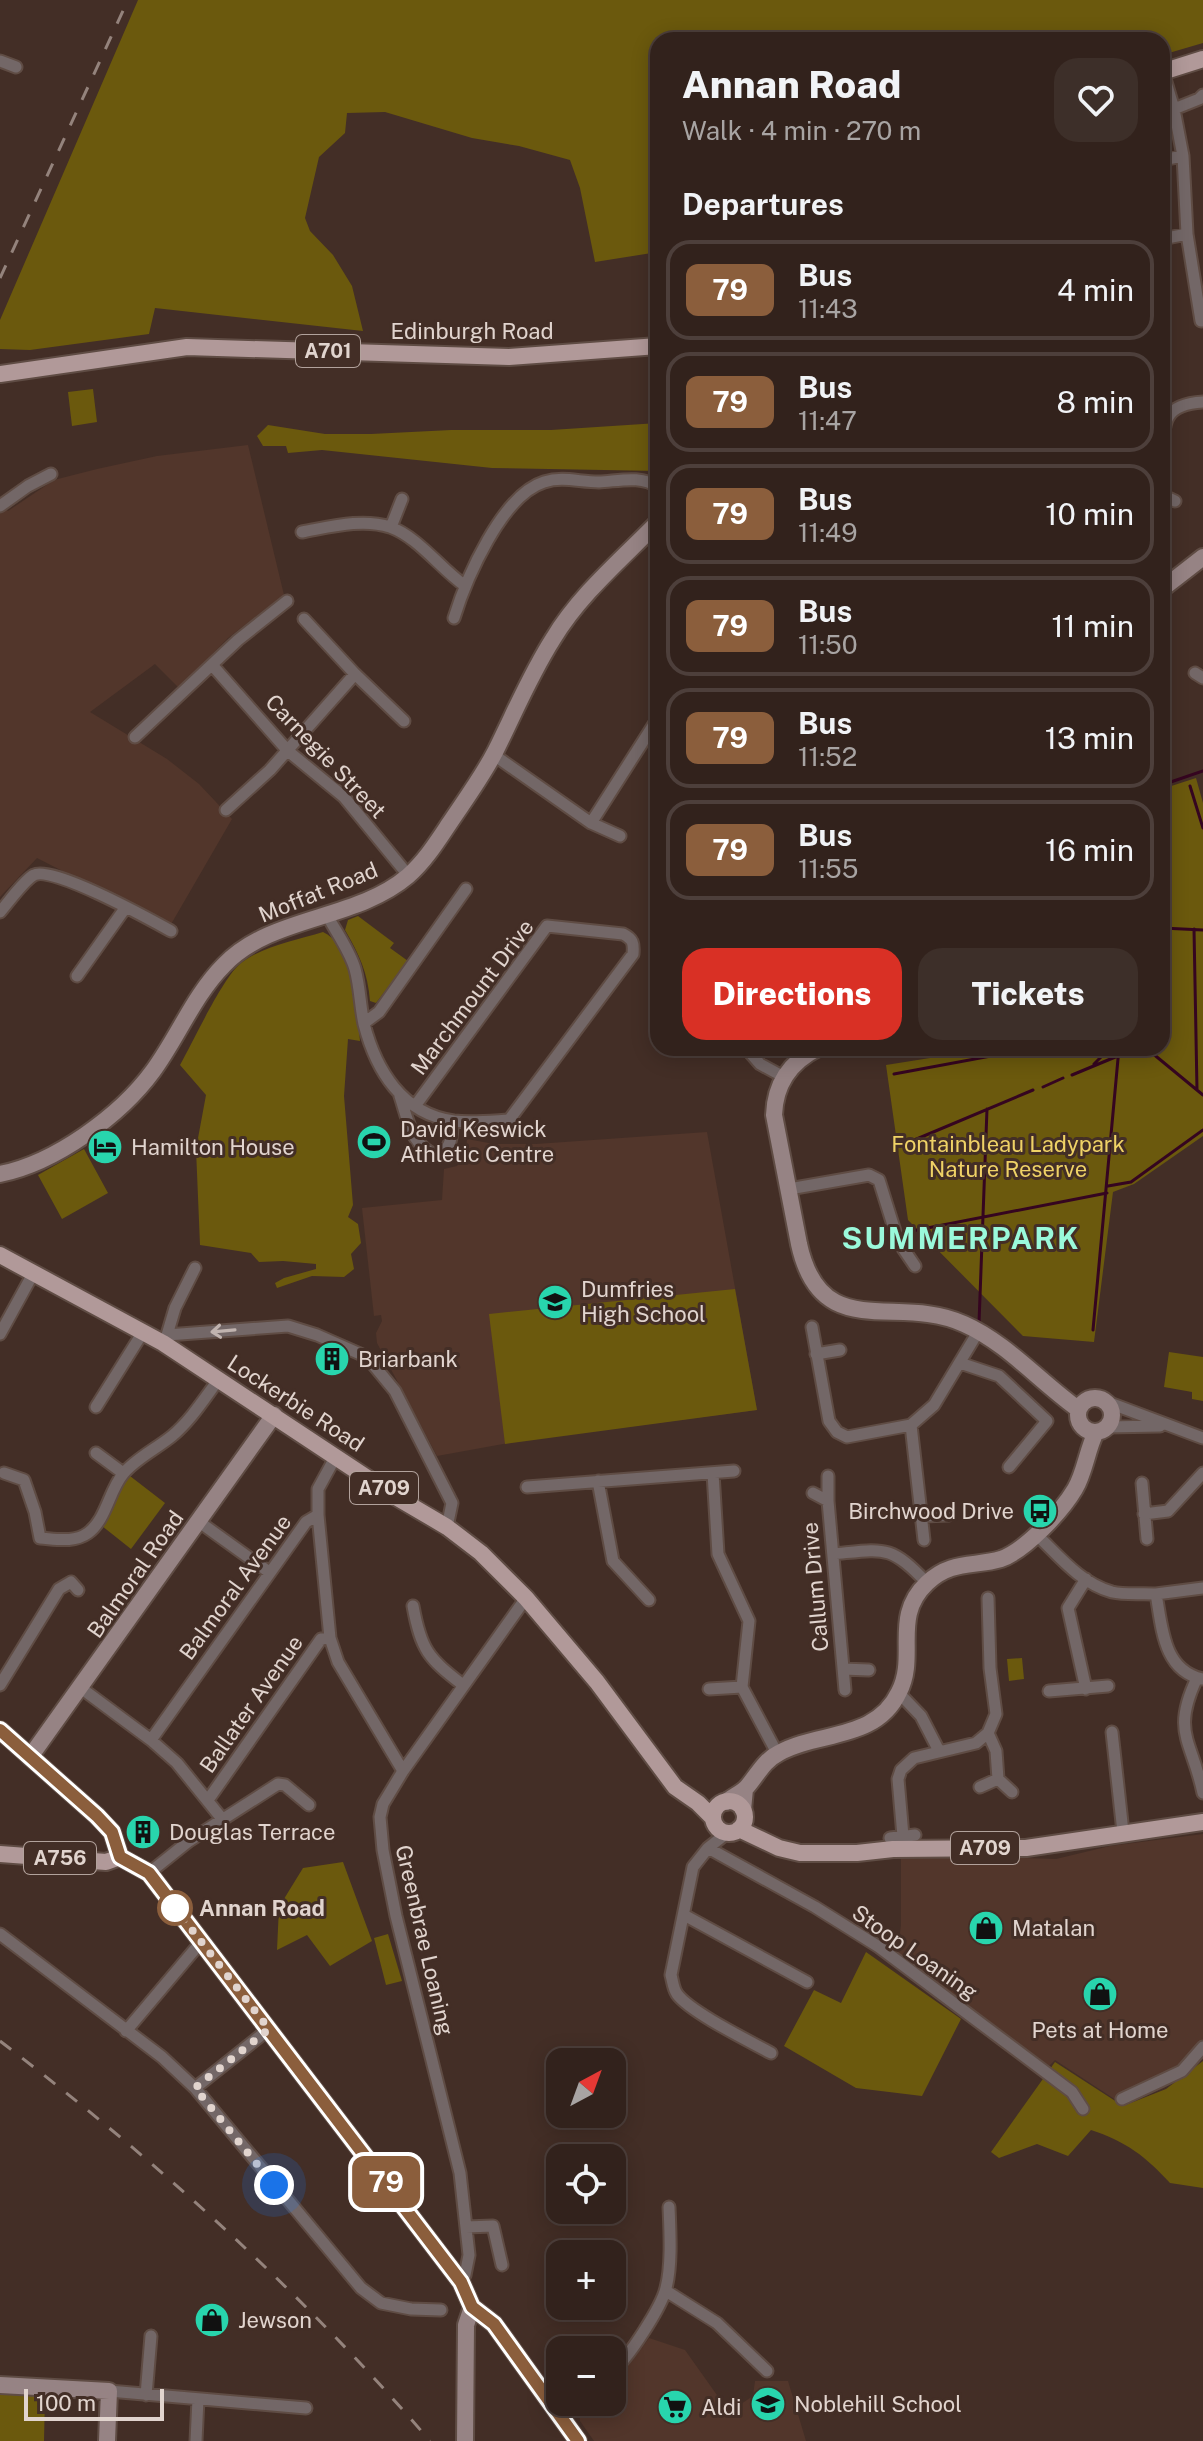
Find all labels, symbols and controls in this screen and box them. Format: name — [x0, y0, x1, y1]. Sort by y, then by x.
button: heart — [1054, 58, 1138, 142]
text: Annan Road — [682, 62, 901, 107]
text: Walk · 4 min · 270 m — [682, 115, 921, 146]
text: Departures — [682, 186, 844, 222]
text: Bus — [798, 257, 852, 293]
text: 4 min — [1057, 272, 1134, 308]
text: 79 — [712, 273, 748, 306]
text: 11:43 — [798, 293, 858, 324]
street label: Edinburgh Road — [390, 318, 554, 344]
road number: A701 — [296, 335, 360, 367]
text: Bus — [798, 369, 852, 405]
text: 8 min — [1056, 384, 1134, 420]
text: 79 — [712, 385, 748, 418]
text: 11:47 — [798, 405, 857, 436]
text: Bus — [798, 481, 852, 517]
text: 10 min — [1045, 496, 1134, 532]
text: 79 — [712, 497, 748, 530]
text: 11:49 — [798, 517, 857, 548]
text: Bus — [798, 593, 852, 629]
text: 11 min — [1051, 608, 1134, 644]
text: 79 — [712, 609, 748, 642]
text: 11:50 — [798, 629, 858, 660]
street label: Carnegie Street — [260, 689, 392, 823]
text: Bus — [798, 705, 852, 741]
text: 13 min — [1045, 720, 1134, 756]
text: 79 — [712, 721, 748, 754]
text: 11:52 — [798, 741, 857, 772]
text: Bus — [798, 817, 852, 853]
text: 16 min — [1045, 832, 1134, 868]
text: 79 — [712, 833, 748, 866]
text: 11:55 — [798, 853, 858, 884]
street label: Moffat Road — [255, 856, 381, 928]
street label: Marchmount Drive — [405, 914, 539, 1080]
button: Directions — [682, 948, 902, 1040]
button: Tickets — [918, 948, 1138, 1040]
place label: David Keswick Athletic Centre — [400, 1116, 554, 1167]
sports icon: David Keswick Athletic Centre — [355, 1123, 393, 1161]
hotel icon: Hamilton House — [86, 1128, 124, 1166]
park label: Fontainbleau Ladypark Nature Reserve — [891, 1131, 1125, 1182]
place label: Hamilton House — [131, 1134, 295, 1160]
district label: SUMMERPARK — [841, 1220, 1081, 1256]
place label: Dumfries High School — [581, 1276, 706, 1327]
school or university icon: Dumfries High School — [536, 1283, 574, 1321]
one-way arrow — [210, 1323, 237, 1338]
building icon: Briarbank — [313, 1340, 351, 1378]
place label: Briarbank — [358, 1346, 458, 1372]
street label: Lockerbie Road — [223, 1349, 369, 1457]
road number: A709 — [350, 1472, 418, 1504]
bus stop icon: Birchwood Drive — [1021, 1492, 1059, 1530]
place label: Birchwood Drive — [848, 1498, 1014, 1524]
street label: Balmoral Road — [81, 1505, 189, 1643]
street label: Balmoral Avenue — [174, 1509, 296, 1665]
street label: Callum Drive — [796, 1521, 834, 1653]
street label: Ballater Avenue — [194, 1630, 308, 1778]
building icon: Douglas Terrace — [124, 1813, 162, 1851]
place label: Douglas Terrace — [169, 1819, 335, 1845]
road number: A709 — [951, 1832, 1019, 1864]
road number: A756 — [24, 1842, 96, 1874]
street label: Greenbrae Loaning — [390, 1842, 460, 2038]
marker: Annan Road — [158, 1891, 192, 1925]
place label: Annan Road — [199, 1895, 325, 1921]
street label: Stoop Loaning — [847, 1899, 983, 2005]
shop icon: Matalan — [967, 1909, 1005, 1947]
place label: Matalan — [1012, 1915, 1095, 1941]
shop icon: Pets at Home — [1081, 1975, 1119, 2013]
place label: Pets at Home — [1032, 2017, 1168, 2043]
north arrow — [546, 2048, 626, 2128]
map controls — [546, 2048, 626, 2416]
button: locate — [546, 2144, 626, 2224]
line badge: 79 — [350, 2156, 422, 2208]
your location — [254, 2165, 294, 2205]
text: 79 — [368, 2165, 404, 2198]
button: + — [546, 2240, 626, 2320]
shop icon: Jewson — [193, 2301, 231, 2339]
place label: Jewson — [238, 2307, 312, 2333]
button: − — [546, 2336, 626, 2416]
scale bar — [24, 2385, 164, 2421]
school or university icon: Noblehill School — [749, 2385, 787, 2423]
supermarket icon: Aldi — [656, 2388, 694, 2426]
text: 100 m — [36, 2390, 96, 2416]
place label: Noblehill School — [794, 2391, 962, 2417]
place label: Aldi — [701, 2394, 741, 2420]

